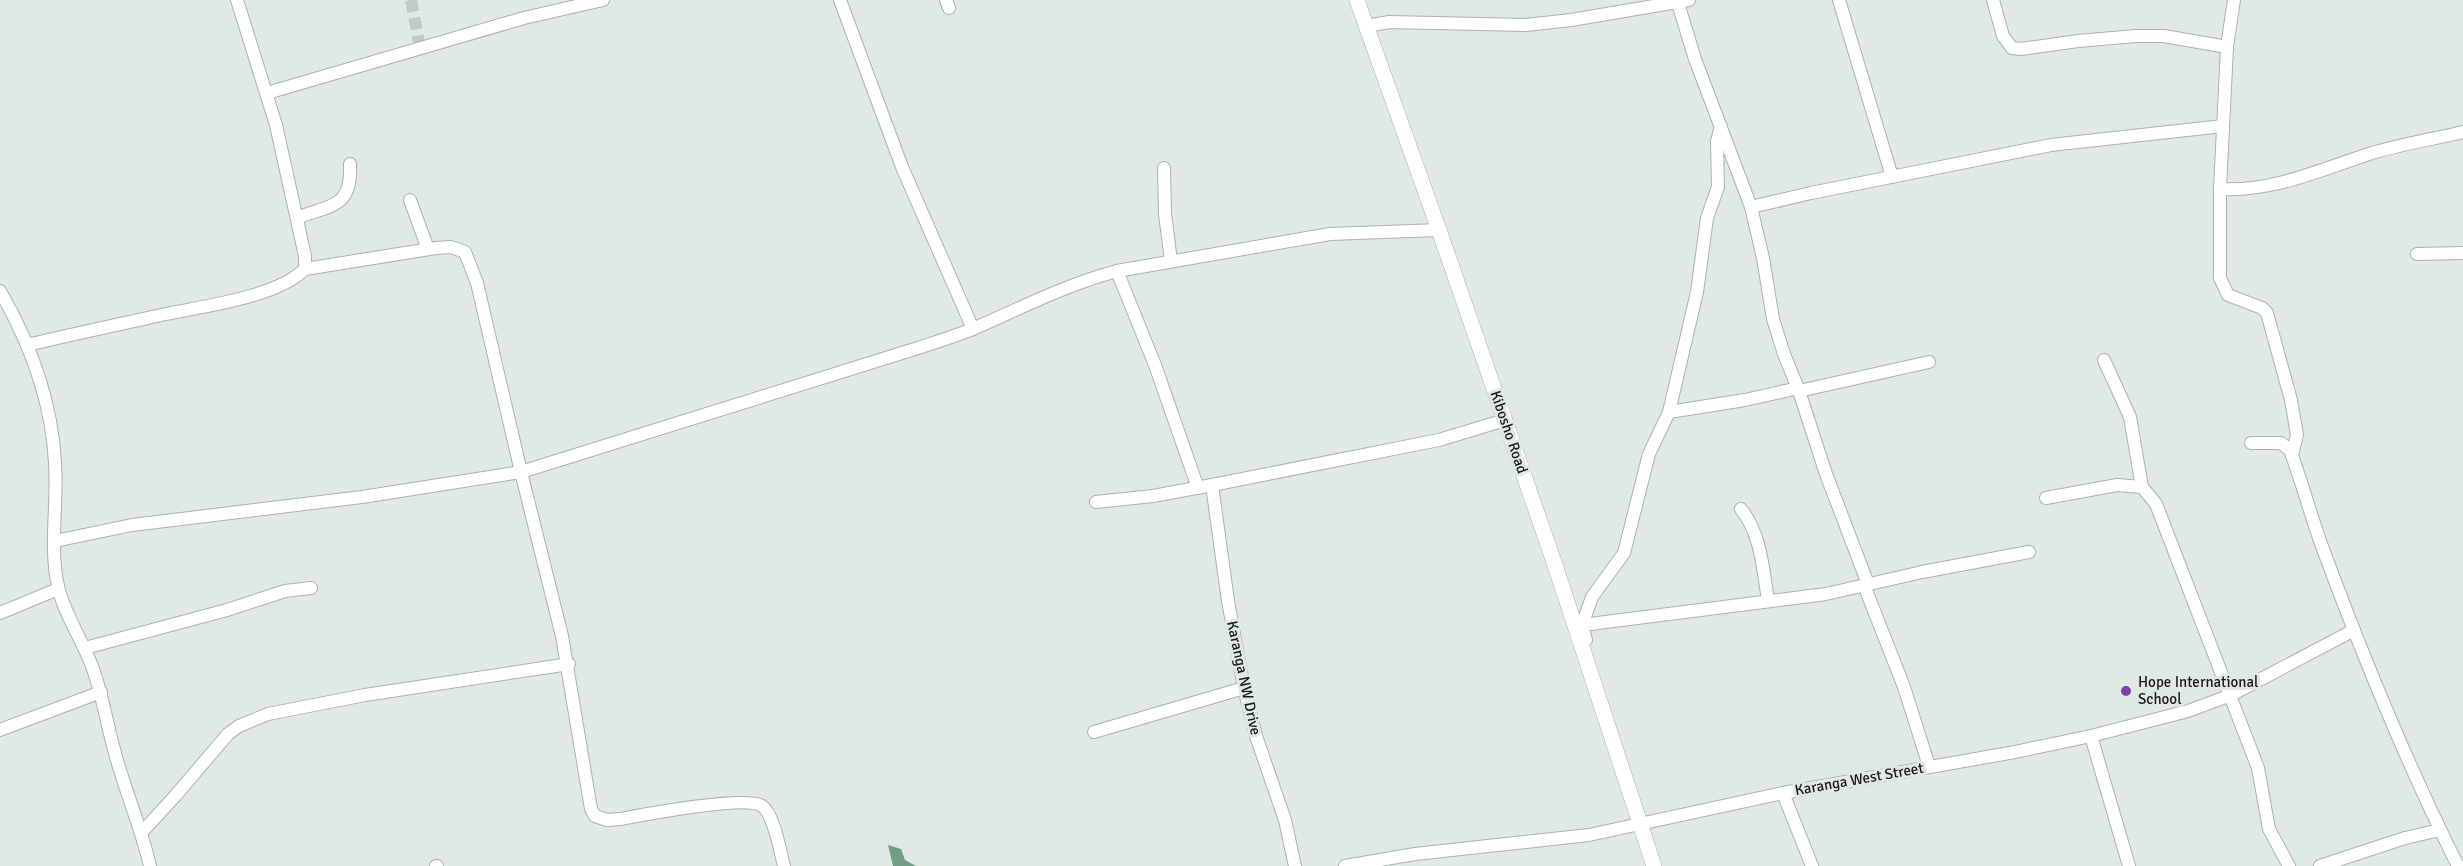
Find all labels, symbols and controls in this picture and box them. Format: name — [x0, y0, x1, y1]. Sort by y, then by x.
street label: Kibosho Road — [1486, 388, 1532, 476]
street label: Karanga NW Drive — [1223, 619, 1265, 737]
place label: Hope International School — [2138, 673, 2258, 708]
marker: Hope International School — [2119, 684, 2133, 698]
street label: Karanga West Street — [1793, 759, 1925, 799]

